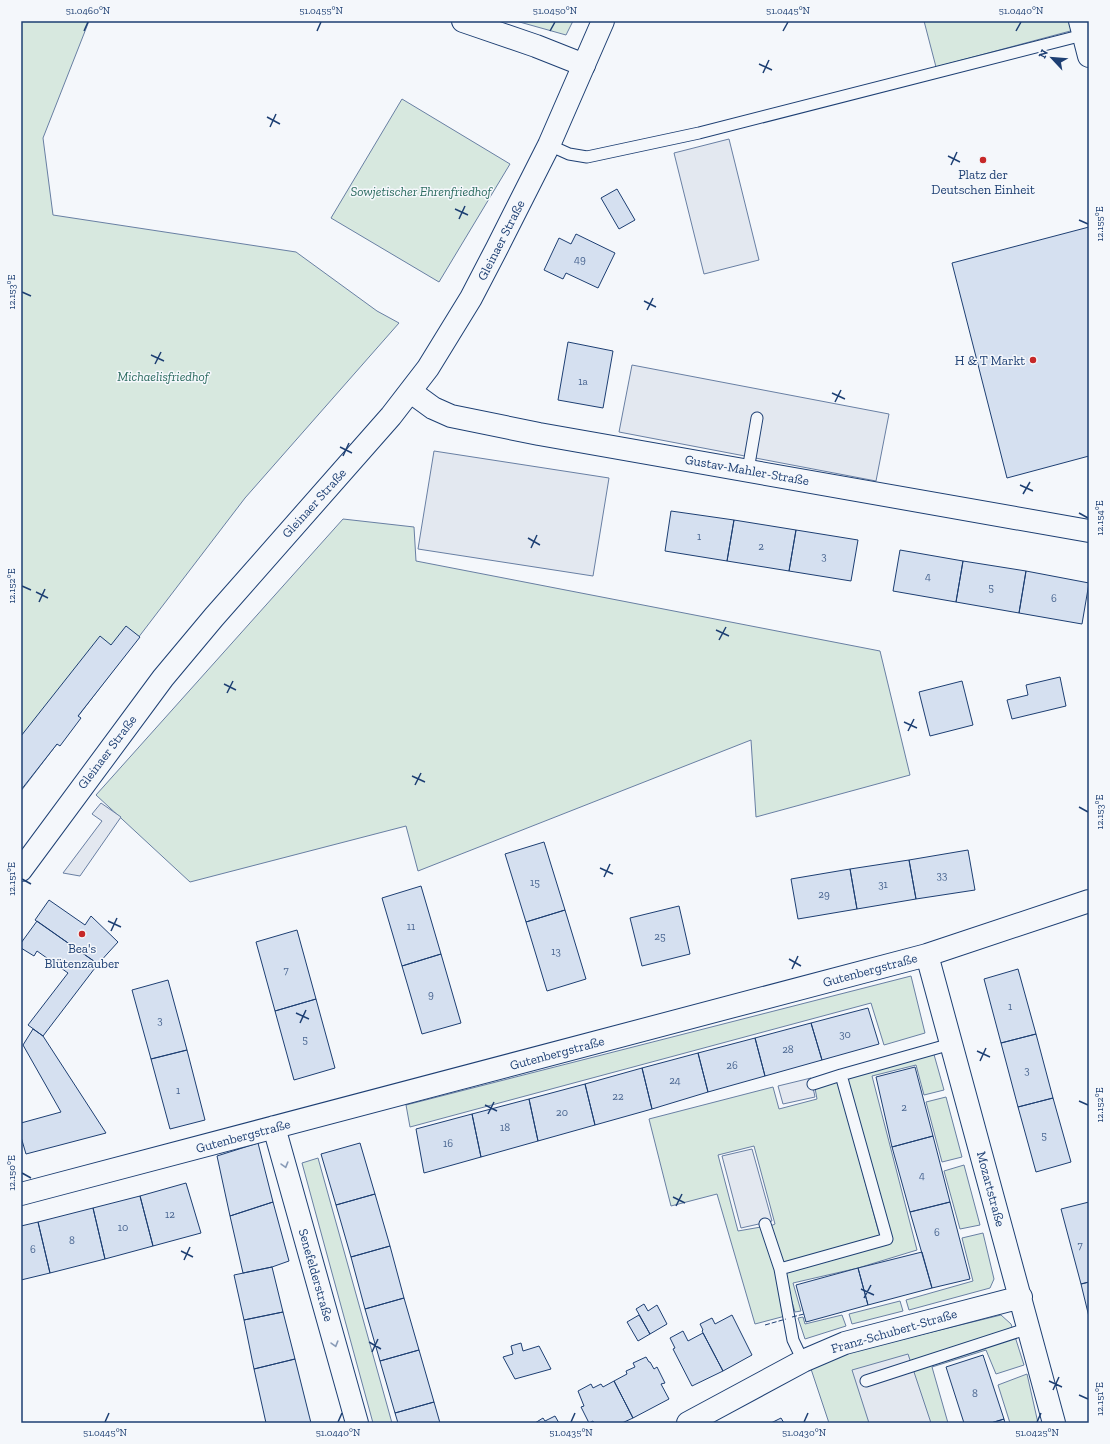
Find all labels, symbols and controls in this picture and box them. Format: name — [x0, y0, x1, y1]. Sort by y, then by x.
text: 51.0460°N — [66, 5, 111, 17]
text: 51.0455°N — [299, 5, 343, 17]
text: 51.0450°N — [533, 5, 578, 17]
text: 51.0445°N — [766, 5, 811, 17]
text: 51.0440°N — [999, 5, 1044, 17]
north arrow — [1032, 38, 1072, 78]
text: N — [1036, 47, 1051, 60]
marker: Platz der Deutschen Einheit — [978, 155, 988, 165]
place label: Platz der Deutschen Einheit — [931, 167, 1035, 197]
park label: Sowjetischer Ehrenfriedhof — [350, 184, 494, 199]
street label: Gleinaer Straße — [474, 197, 528, 283]
text: 12.155°E — [1094, 206, 1106, 242]
house number: 49 — [574, 253, 586, 266]
text: 12.153°E — [6, 274, 18, 309]
place label: H & T Markt — [955, 353, 1025, 368]
marker: H & T Markt — [1028, 355, 1038, 365]
park label: Michaelisfriedhof — [117, 369, 211, 384]
house number: 1a — [578, 375, 588, 388]
street label: Gustav-Mahler-Straße — [684, 452, 810, 488]
street label: Gleinaer Straße — [279, 465, 349, 541]
text: 12.154°E — [1094, 500, 1106, 536]
house number: 1 — [697, 530, 702, 543]
house number: 2 — [758, 540, 764, 553]
house number: 3 — [821, 550, 827, 563]
text: 12.152°E — [6, 568, 18, 604]
house number: 4 — [925, 570, 931, 583]
house number: 5 — [988, 581, 994, 594]
house number: 6 — [1051, 592, 1057, 605]
street label: Gleinaer Straße — [74, 712, 140, 792]
text: 12.153°E — [1094, 794, 1106, 829]
text: 12.151°E — [6, 862, 18, 896]
house number: 33 — [937, 869, 947, 882]
house number: 15 — [530, 876, 540, 889]
house number: 31 — [878, 878, 889, 891]
house number: 29 — [818, 888, 830, 901]
house number: 11 — [407, 920, 416, 933]
marker: Bea's Blütenzauber — [77, 929, 87, 939]
house number: 25 — [654, 930, 666, 943]
place label: Bea's Blütenzauber — [44, 941, 120, 971]
house number: 13 — [551, 945, 561, 958]
street label: Gutenbergstraße — [821, 950, 919, 990]
house number: 7 — [283, 964, 289, 977]
house number: 9 — [428, 988, 434, 1001]
house number: 1 — [1008, 1000, 1013, 1013]
house number: 3 — [157, 1014, 163, 1027]
house number: 30 — [839, 1028, 851, 1041]
house number: 5 — [302, 1033, 308, 1046]
street label: Gutenbergstraße — [508, 1033, 606, 1073]
house number: 28 — [782, 1043, 794, 1056]
house number: 26 — [726, 1059, 738, 1072]
house number: 3 — [1024, 1064, 1030, 1077]
house number: 24 — [669, 1074, 681, 1087]
house number: 1 — [176, 1084, 181, 1097]
text: 12.152°E — [1094, 1087, 1106, 1123]
house number: 22 — [612, 1090, 624, 1103]
house number: 2 — [901, 1101, 907, 1114]
house number: 20 — [556, 1106, 568, 1119]
street label: Gutenbergstraße — [194, 1116, 292, 1156]
house number: 18 — [500, 1121, 510, 1134]
house number: 5 — [1041, 1129, 1047, 1142]
house number: 16 — [443, 1137, 453, 1150]
street label: Mozartstraße — [974, 1150, 1008, 1228]
text: 12.150°E — [6, 1155, 18, 1191]
one-way arrow — [280, 1161, 289, 1168]
house number: 4 — [919, 1169, 925, 1182]
house number: 12 — [165, 1208, 175, 1221]
house number: 10 — [118, 1221, 128, 1234]
house number: 6 — [934, 1226, 940, 1239]
street label: Senefelderstraße — [296, 1227, 336, 1323]
house number: 8 — [69, 1234, 75, 1247]
house number: 7 — [1077, 1239, 1083, 1252]
house number: 6 — [30, 1243, 36, 1256]
street label: Franz-Schubert-Straße — [829, 1306, 959, 1356]
one-way arrow — [330, 1340, 339, 1347]
text: 12.151°E — [1094, 1382, 1106, 1416]
house number: 8 — [972, 1387, 978, 1400]
text: 51.0445°N — [83, 1427, 128, 1439]
text: 51.0440°N — [316, 1427, 361, 1439]
text: 51.0435°N — [549, 1427, 593, 1439]
text: 51.0430°N — [782, 1427, 827, 1439]
text: 51.0425°N — [1015, 1427, 1059, 1439]

